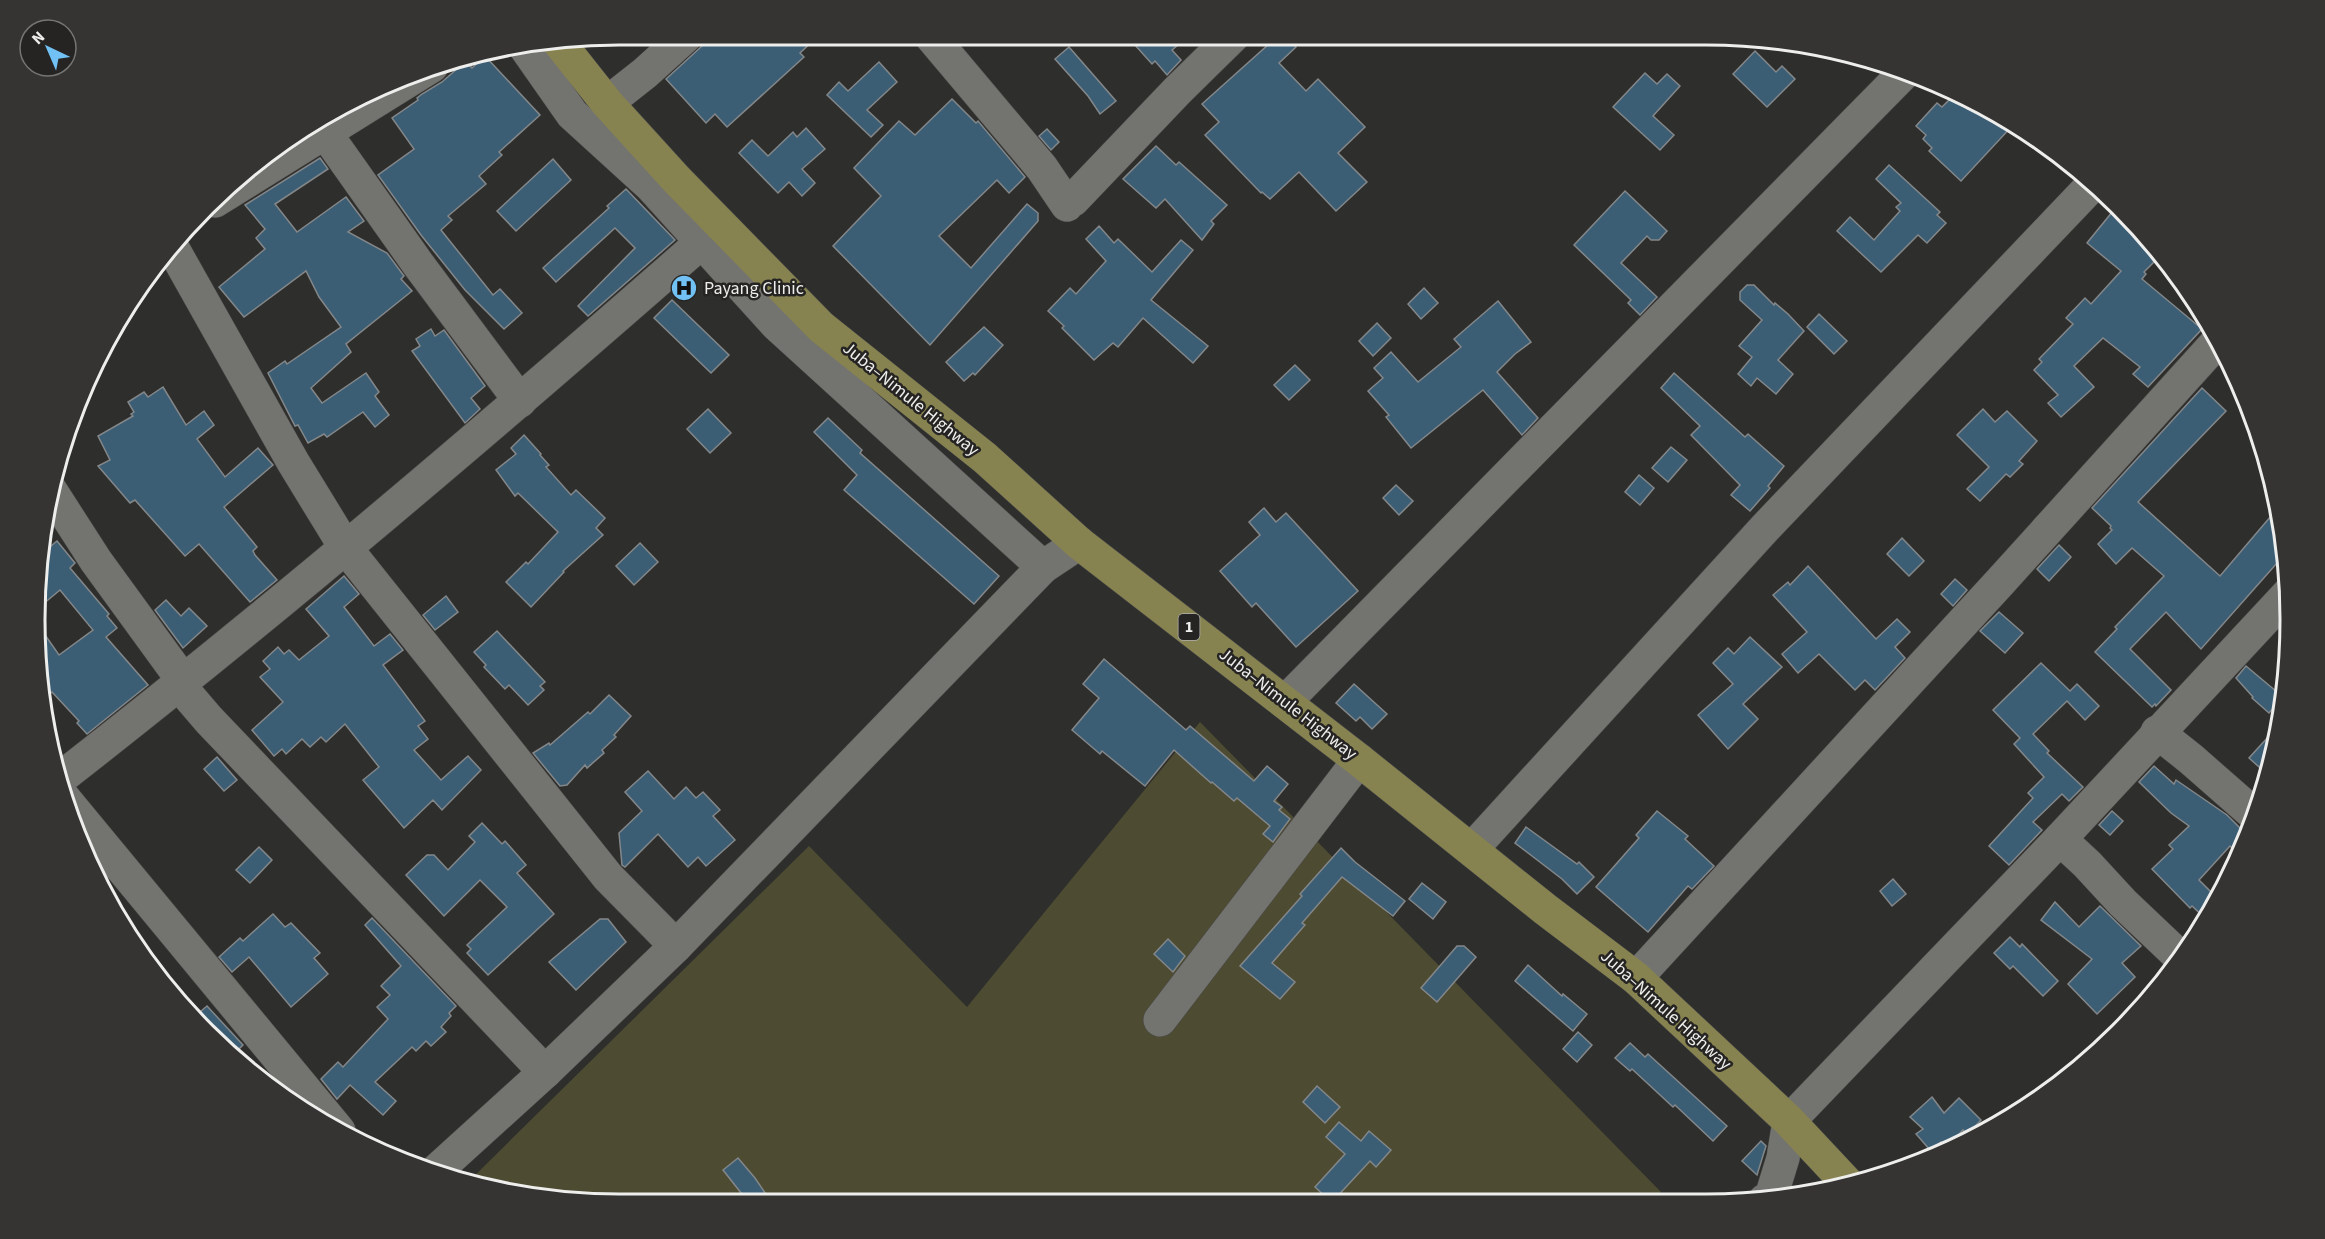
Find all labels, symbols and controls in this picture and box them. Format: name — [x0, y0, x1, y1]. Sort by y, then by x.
north arrow — [18, 18, 78, 78]
text: N — [27, 26, 50, 50]
hospital icon: Payang Clinic — [669, 273, 699, 303]
place label: Payang Clinic — [704, 276, 804, 301]
street label: Juba–Nimule Highway — [837, 336, 985, 462]
road number: 1 — [1178, 614, 1200, 640]
street label: Juba–Nimule Highway — [1214, 642, 1363, 766]
street label: Juba–Nimule Highway — [1595, 944, 1738, 1076]

